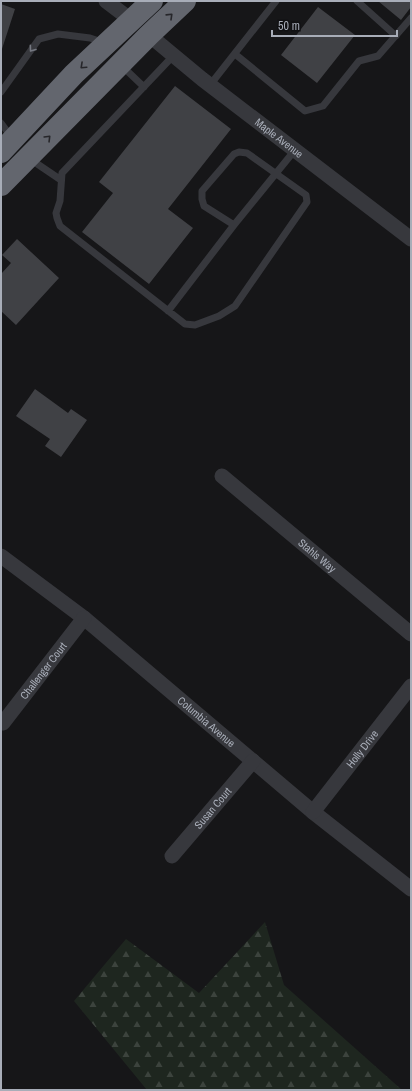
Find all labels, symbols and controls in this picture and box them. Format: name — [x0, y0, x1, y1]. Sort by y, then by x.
scale bar — [272, 12, 397, 38]
one-way arrow — [165, 14, 172, 21]
text: 50 m — [278, 18, 300, 34]
one-way arrow — [29, 45, 37, 52]
one-way arrow — [80, 61, 88, 68]
street label: Maple Avenue — [252, 115, 306, 161]
one-way arrow — [43, 135, 51, 143]
street label: Stahls Way — [295, 536, 339, 576]
street label: Challenger Court — [17, 639, 70, 702]
street label: Columbia Avenue — [175, 693, 238, 750]
street label: Holly Drive — [343, 727, 381, 771]
street label: Susan Court — [191, 784, 235, 832]

